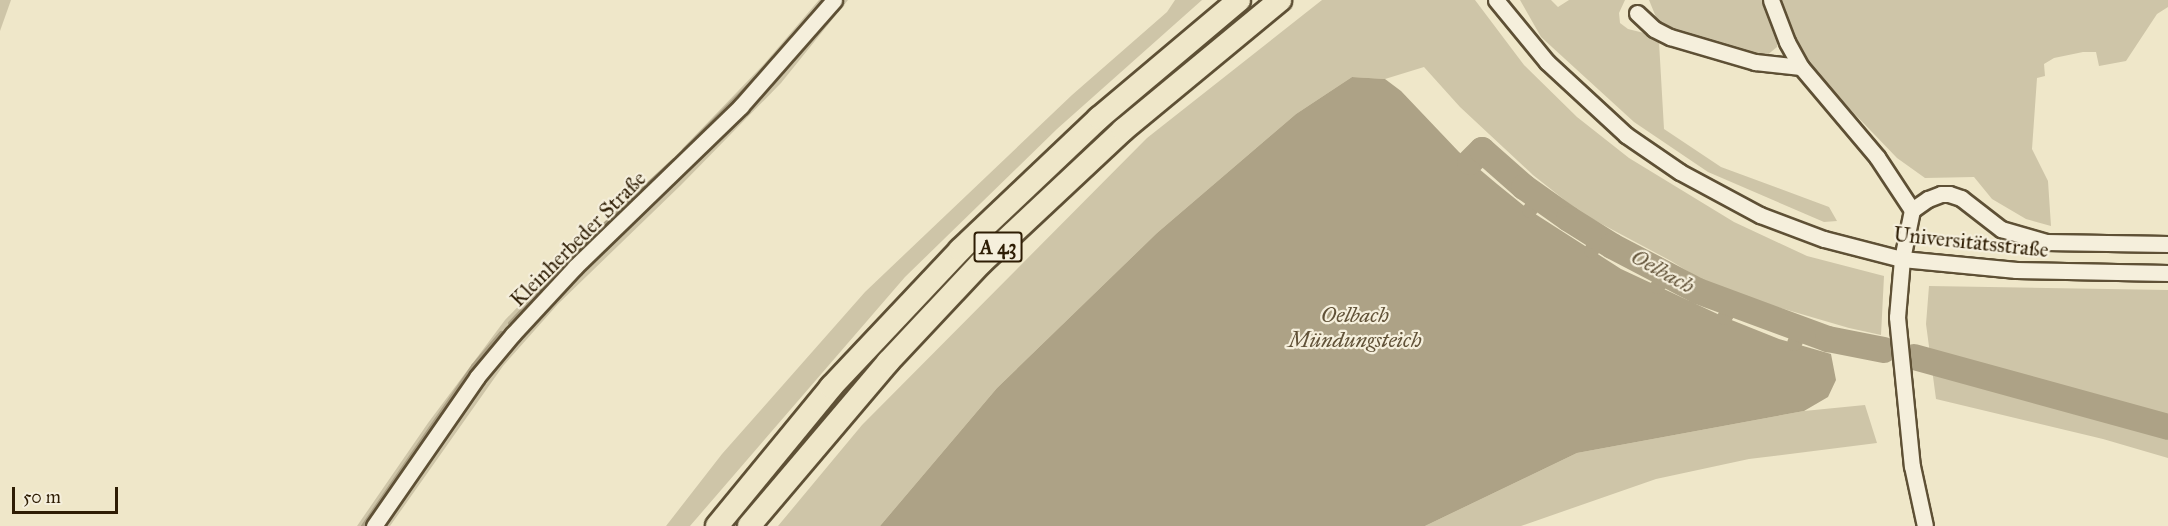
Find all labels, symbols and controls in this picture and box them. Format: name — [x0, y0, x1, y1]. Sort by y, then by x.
street label: Kleinherbeder Straße — [505, 166, 651, 312]
street label: Universitätsstraße — [1892, 221, 2050, 263]
road number: A 43 — [972, 230, 1024, 264]
water label: Oelbach — [1627, 243, 1699, 299]
water label: Oelbach Mündungsteich — [1288, 301, 1422, 352]
scale bar — [15, 475, 122, 513]
text: 50 m — [23, 486, 61, 508]

